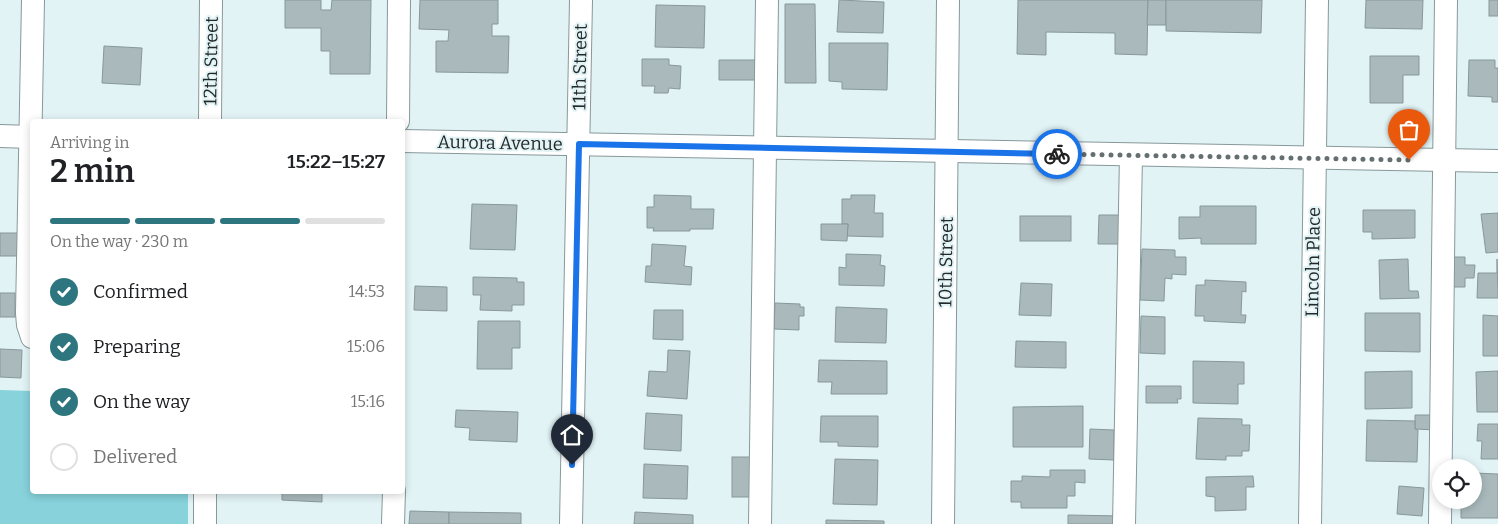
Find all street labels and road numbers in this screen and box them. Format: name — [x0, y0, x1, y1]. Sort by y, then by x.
street label: 12th Street — [199, 16, 223, 106]
street label: 11th Street — [568, 23, 592, 110]
street label: Aurora Avenue — [437, 131, 563, 155]
street label: Lincoln Place — [1301, 207, 1325, 317]
street label: 10th Street — [934, 216, 958, 308]

